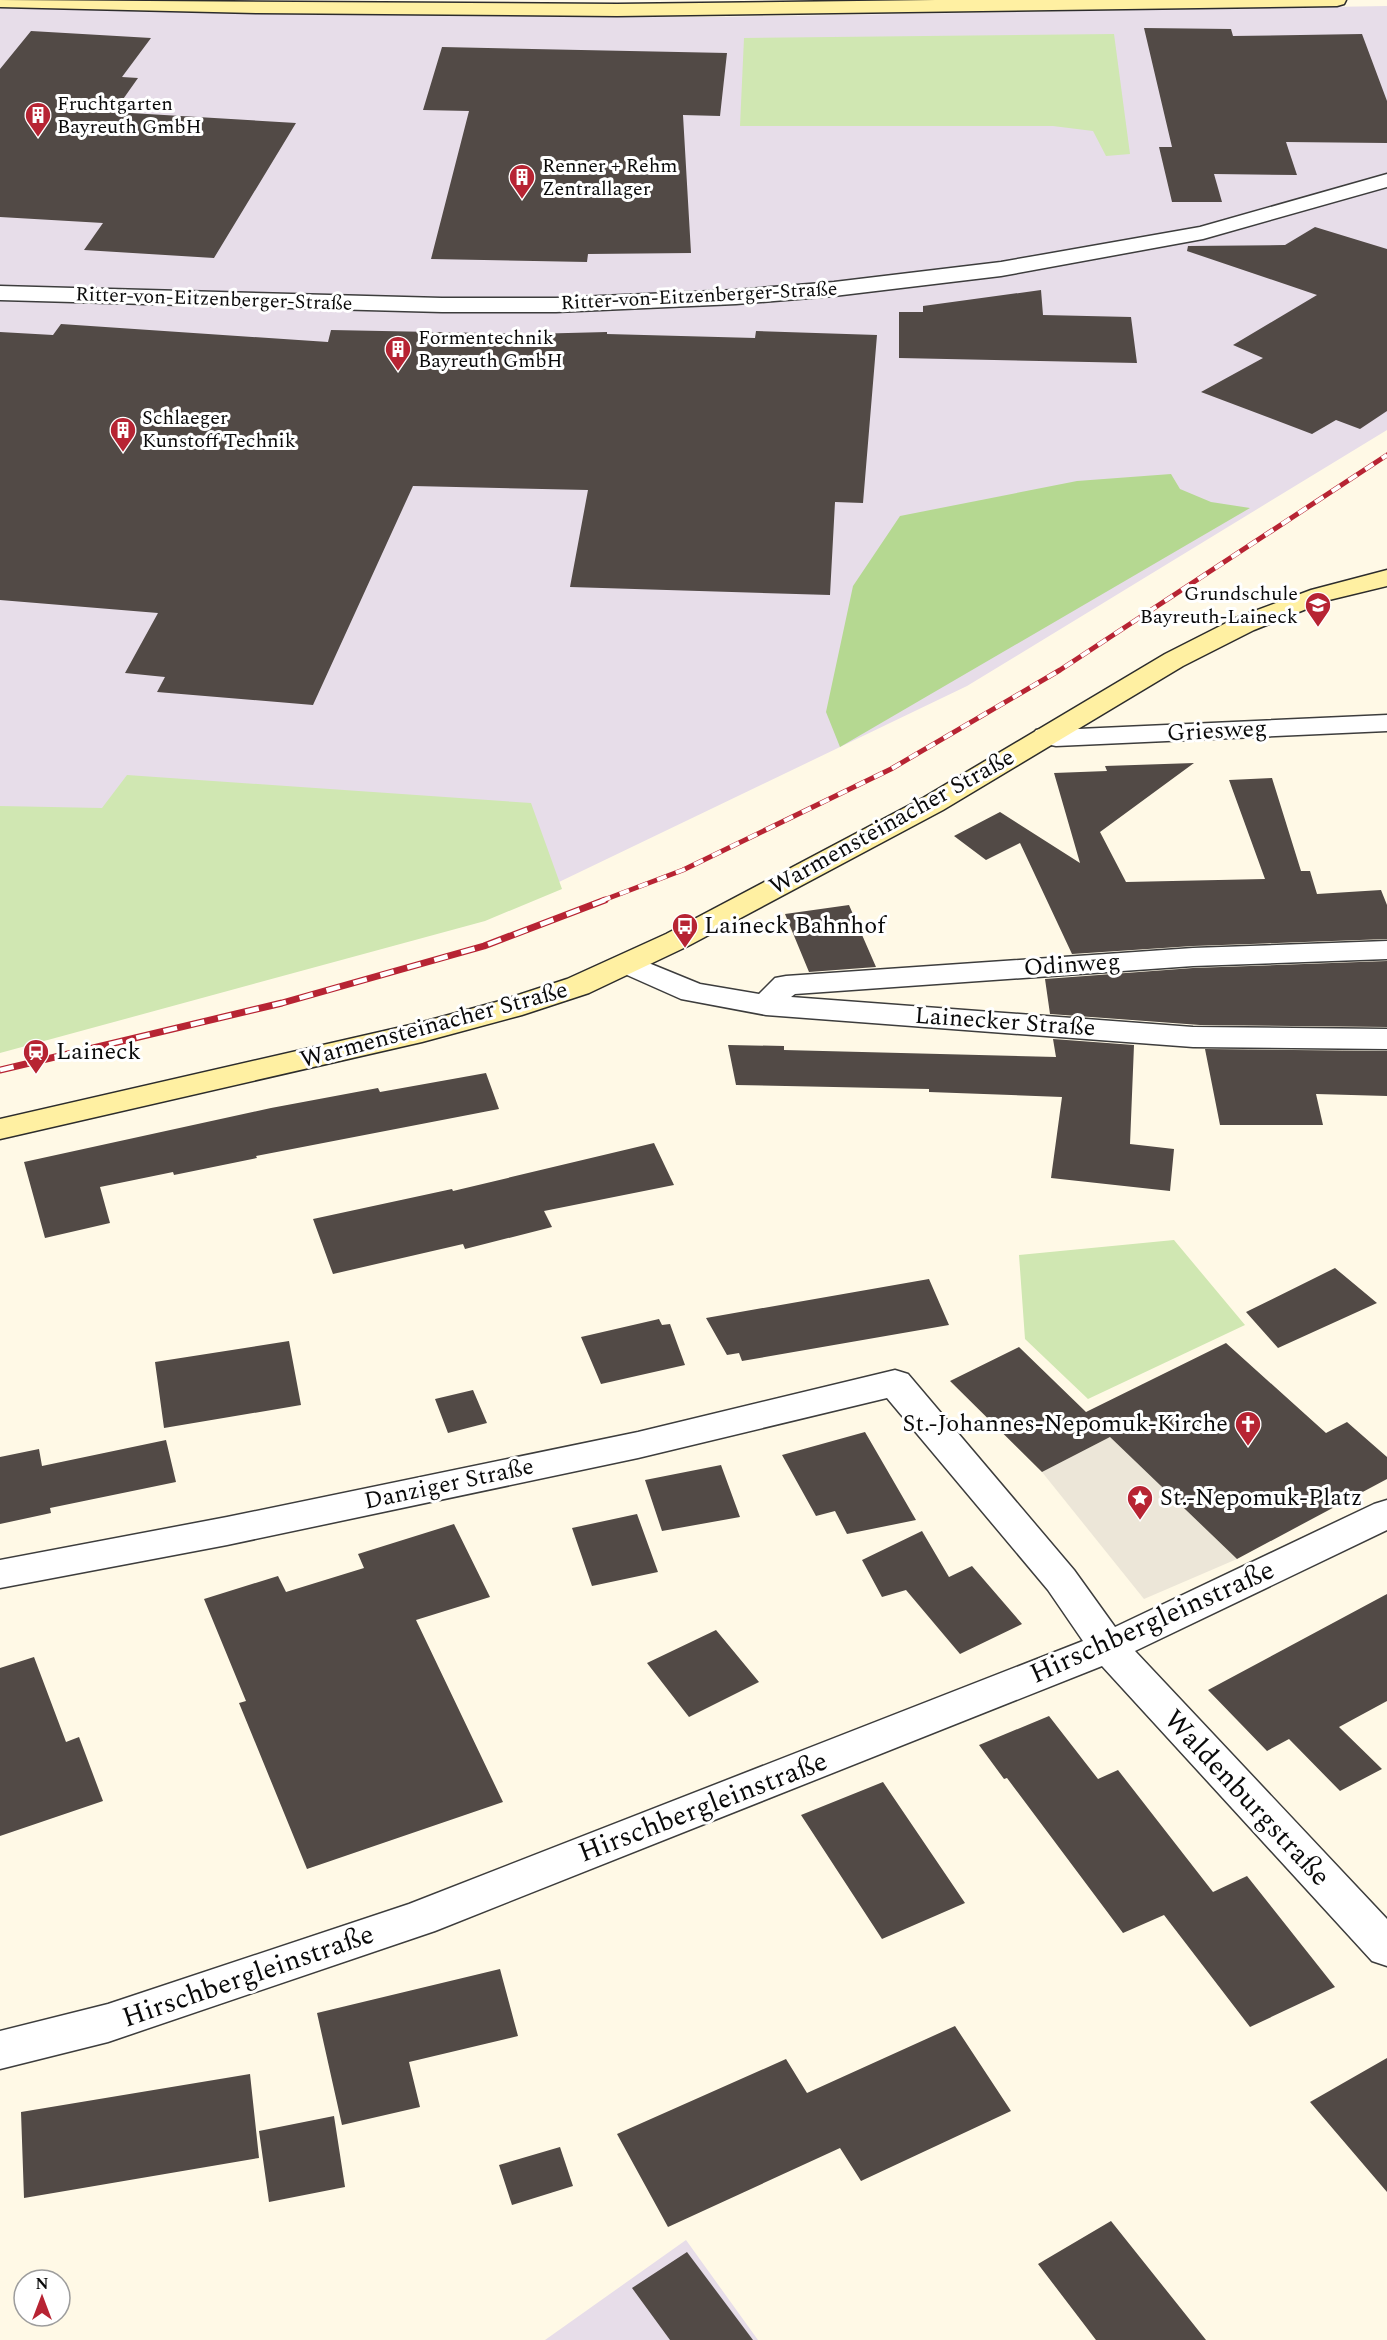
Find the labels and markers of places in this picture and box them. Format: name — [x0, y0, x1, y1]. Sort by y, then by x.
place label: Fruchtgarten Bayreuth GmbH — [57, 89, 202, 142]
building icon: Fruchtgarten Bayreuth GmbH — [23, 100, 53, 138]
place label: Renner + Rehm Zentrallager — [542, 151, 678, 204]
building icon: Renner + Rehm Zentrallager — [507, 162, 537, 200]
place label: Formentechnik Bayreuth GmbH — [418, 323, 563, 376]
building icon: Formentechnik Bayreuth GmbH — [383, 334, 413, 372]
place label: Schlaeger Kunstoff Technik — [142, 403, 296, 456]
building icon: Schlaeger Kunstoff Technik — [108, 415, 138, 453]
place label: Grundschule Bayreuth-Laineck — [1140, 579, 1298, 632]
school or university icon: Grundschule Bayreuth-Laineck — [1303, 590, 1333, 628]
place label: Laineck Bahnhof — [704, 908, 887, 944]
bus stop icon: Laineck Bahnhof — [670, 911, 700, 949]
place label: Laineck — [56, 1034, 141, 1070]
station icon: Laineck — [21, 1037, 51, 1075]
place label: St.-Johannes-Nepomuk-Kirche — [902, 1406, 1228, 1442]
church icon: St.-Johannes-Nepomuk-Kirche — [1233, 1409, 1263, 1447]
place label: St.-Nepomuk-Platz — [1160, 1480, 1362, 1516]
place icon: St.-Nepomuk-Platz — [1125, 1483, 1155, 1521]

